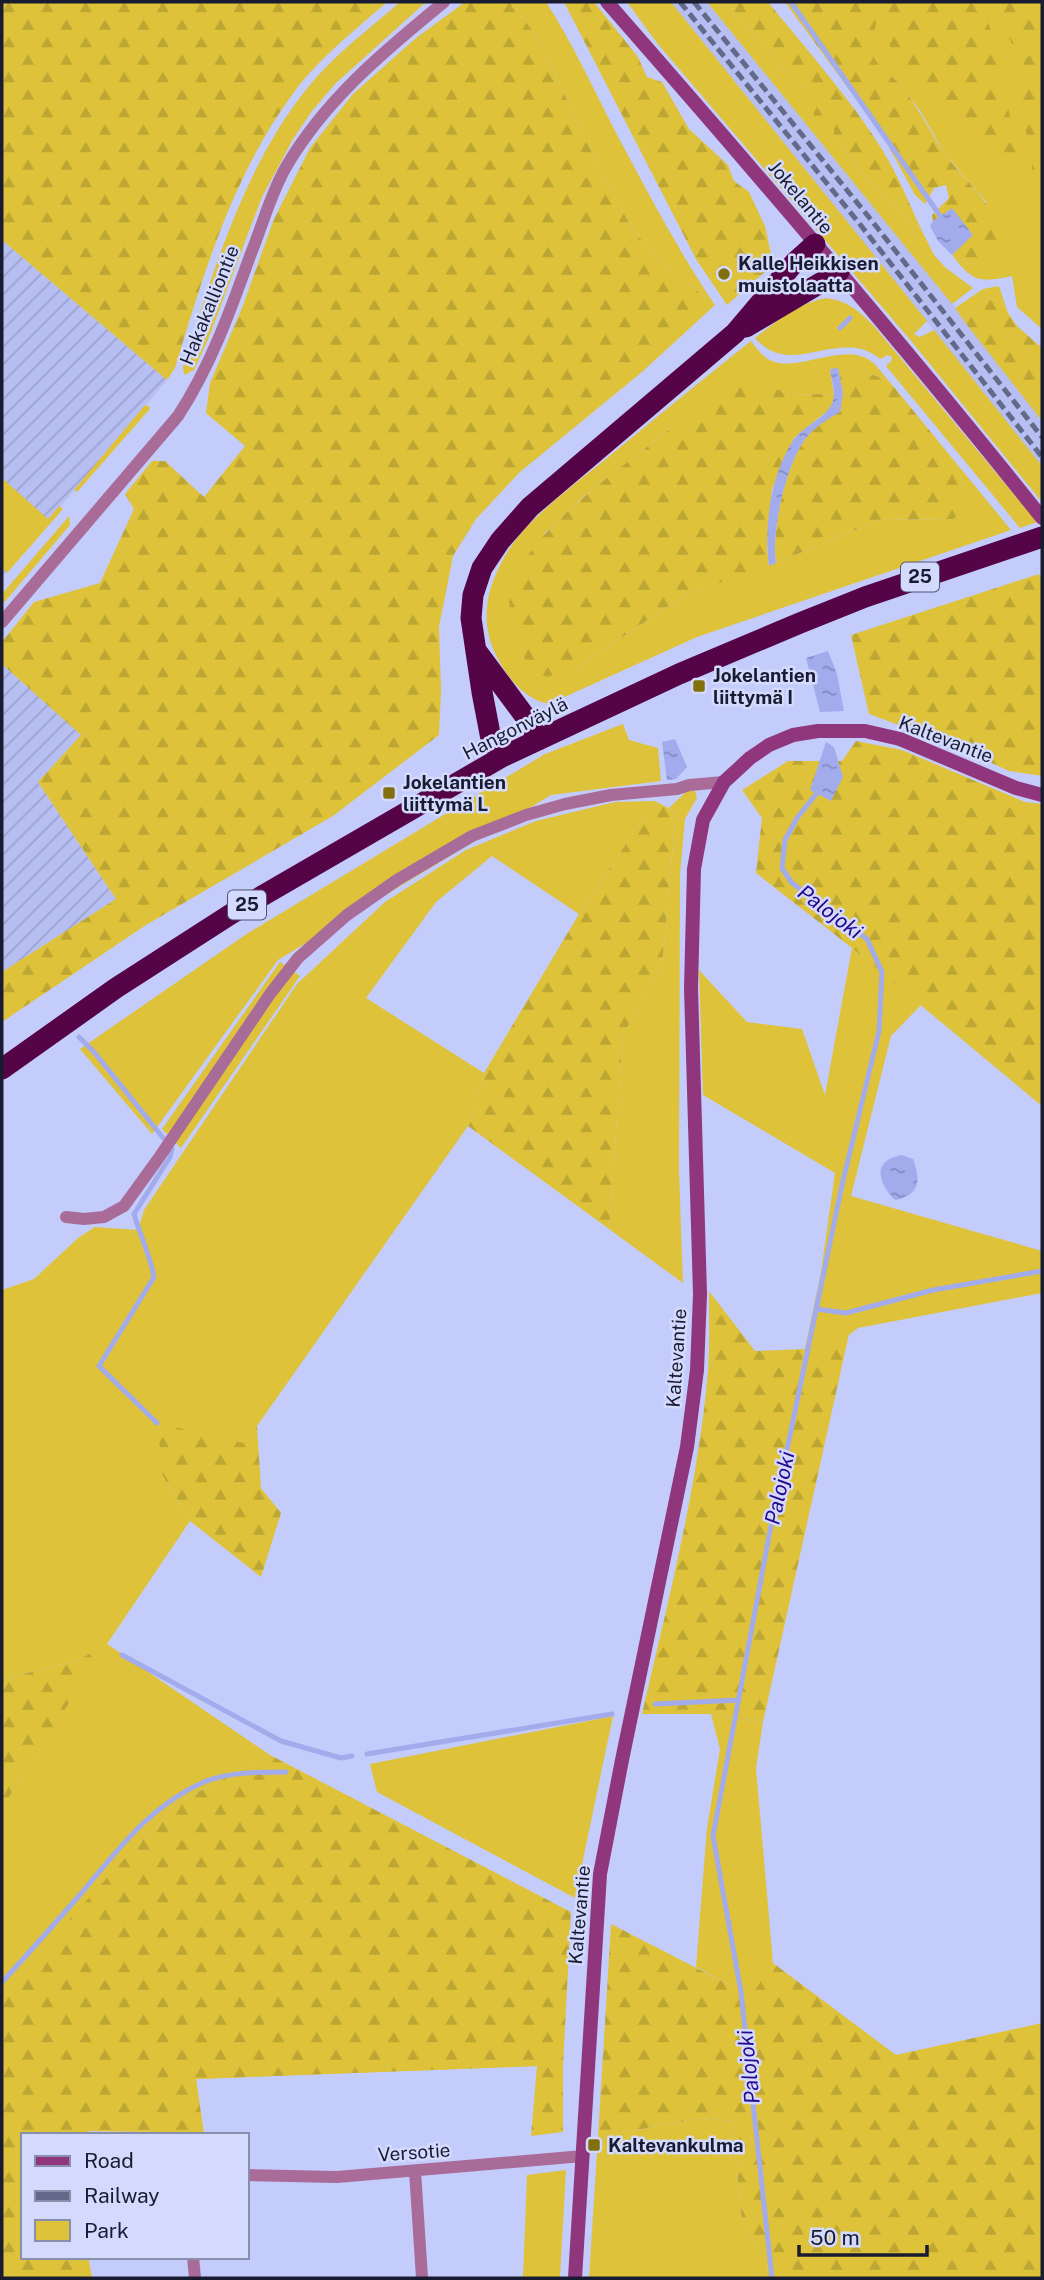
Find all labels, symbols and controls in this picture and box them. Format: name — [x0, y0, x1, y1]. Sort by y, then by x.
street label: Jokelantie — [764, 156, 838, 238]
street label: Hakakalliontie — [175, 242, 243, 368]
place label: Kalle Heikkisen muistolaatta — [738, 252, 879, 296]
marker: Kalle Heikkisen muistolaatta — [716, 266, 732, 282]
road number: 25 — [901, 562, 939, 592]
place label: Jokelantien liittymä I — [713, 664, 816, 708]
marker: Jokelantien liittymä I — [691, 678, 707, 694]
street label: Hangonväylä — [459, 692, 571, 764]
street label: Kaltevantie — [896, 711, 996, 767]
place label: Jokelantien liittymä L — [403, 771, 506, 815]
marker: Jokelantien liittymä L — [381, 785, 397, 801]
water label: Palojoki — [793, 879, 868, 944]
road number: 25 — [228, 890, 266, 920]
street label: Kaltevantie — [662, 1308, 690, 1408]
water label: Palojoki — [760, 1449, 799, 1527]
street label: Kaltevantie — [564, 1865, 594, 1965]
water label: Palojoki — [732, 2029, 765, 2105]
legend — [21, 2133, 248, 2259]
place label: Kaltevankulma — [608, 2134, 744, 2156]
marker: Kaltevankulma — [586, 2137, 602, 2153]
street label: Versotie — [377, 2138, 451, 2166]
text: Road — [84, 2148, 134, 2173]
text: Railway — [84, 2183, 160, 2208]
scale bar — [799, 2214, 927, 2258]
text: Park — [84, 2218, 129, 2243]
text: 50 m — [810, 2225, 860, 2250]

